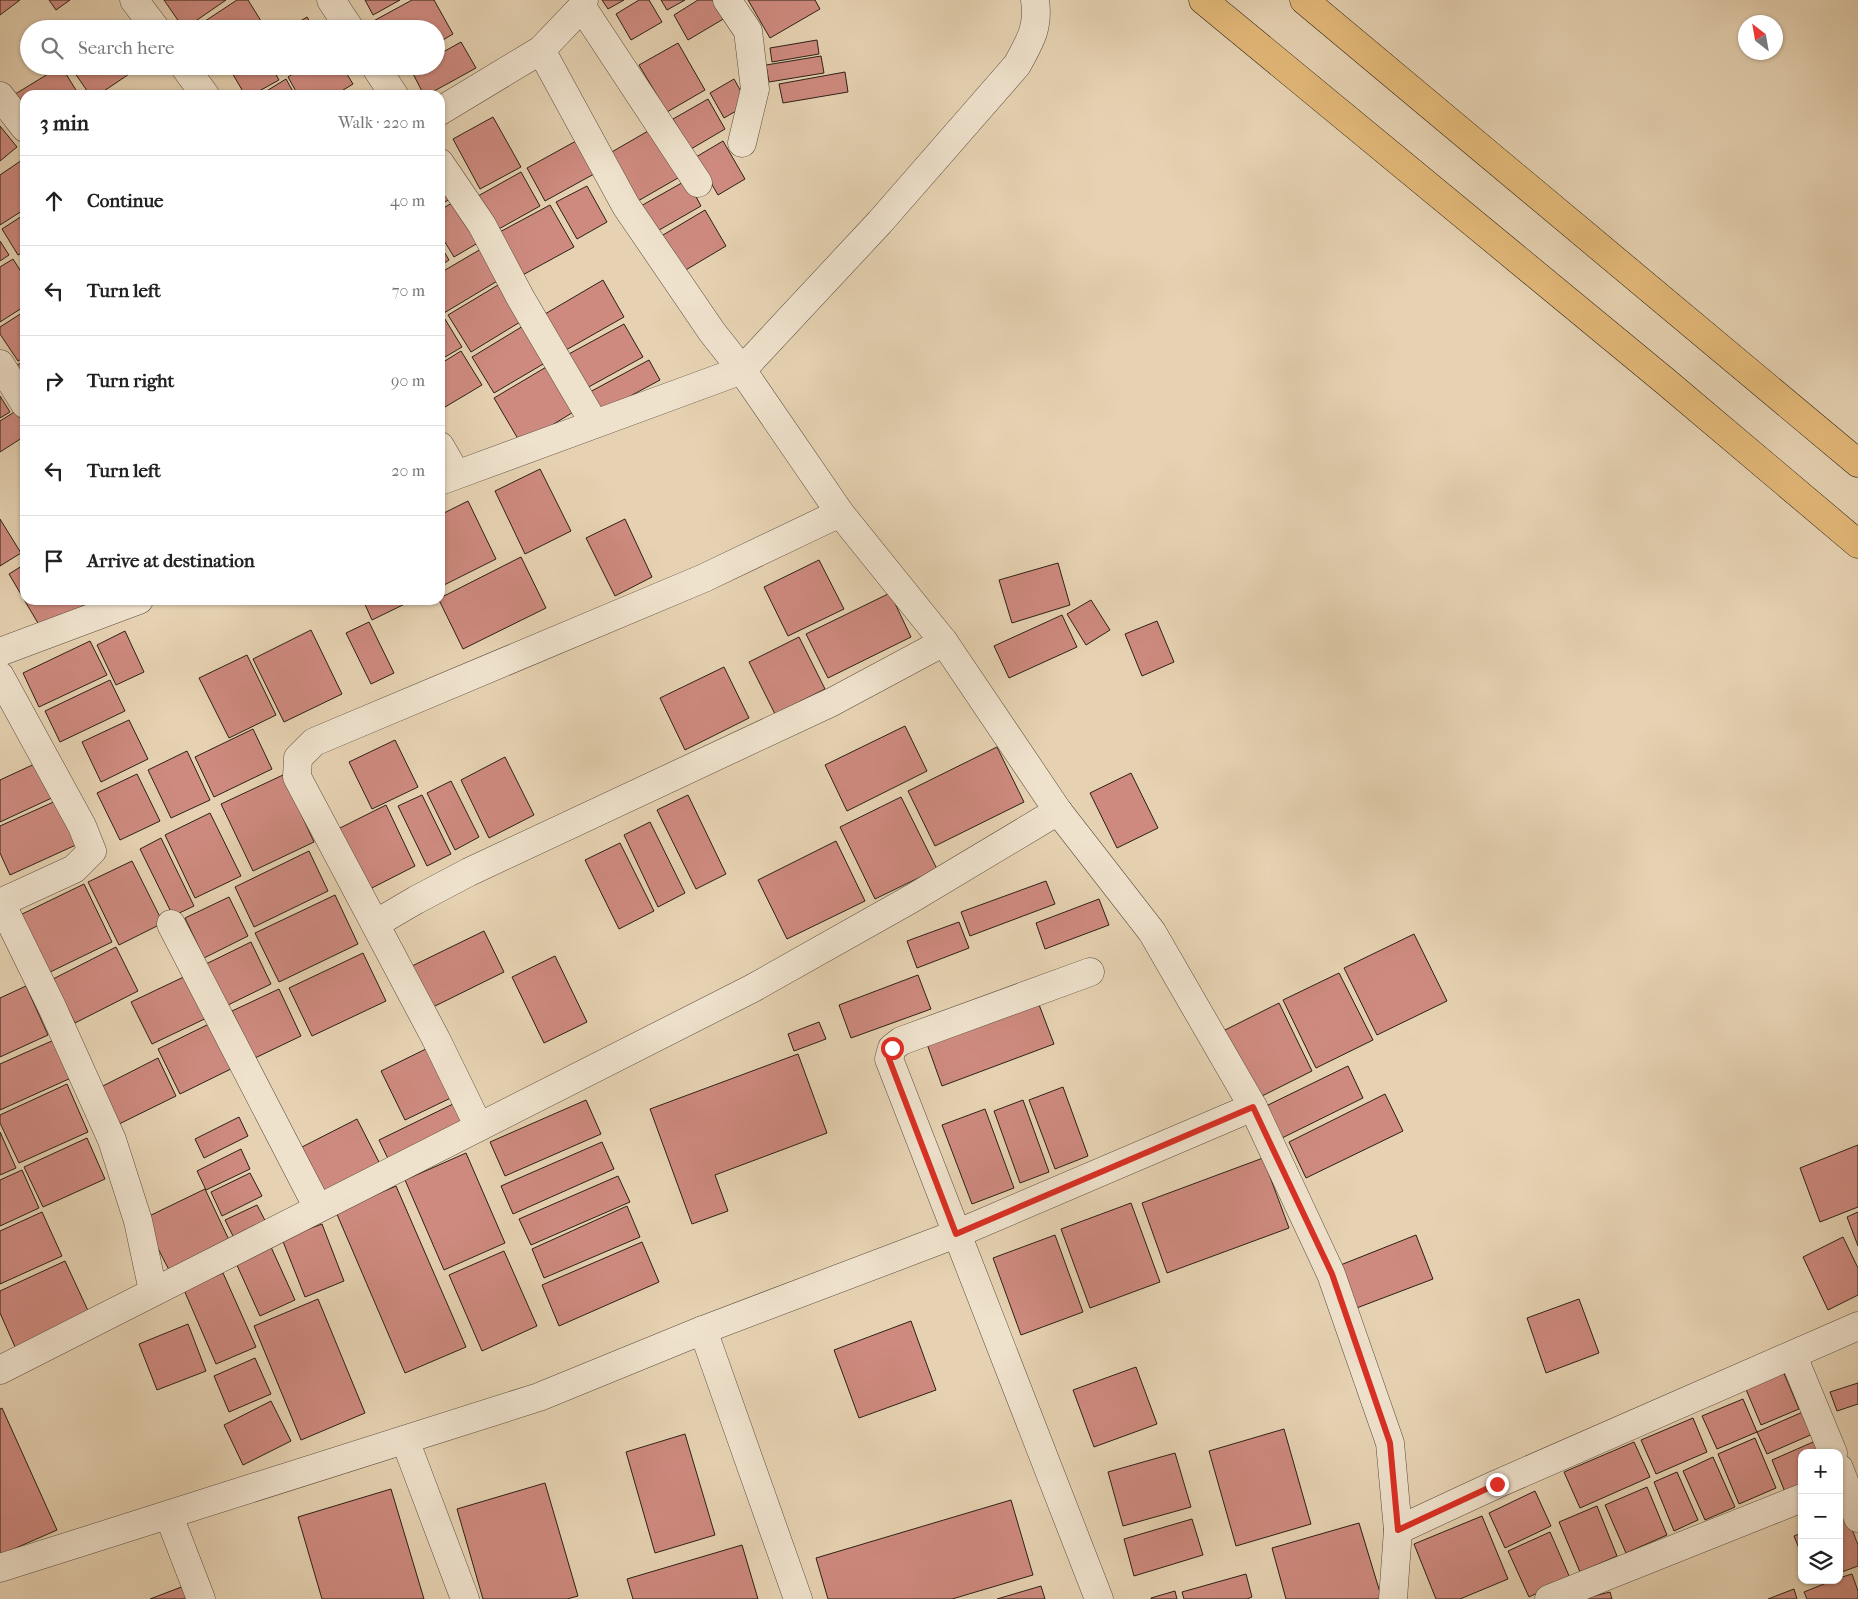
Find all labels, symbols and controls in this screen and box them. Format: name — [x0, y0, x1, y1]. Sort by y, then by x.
north arrow — [1738, 15, 1783, 60]
search box — [20, 20, 445, 75]
icon: search — [38, 34, 66, 62]
text: Search here — [78, 37, 174, 59]
text: 3 min — [40, 111, 89, 135]
text: Walk · 220 m — [338, 113, 425, 132]
icon: ahead — [40, 187, 68, 215]
text: Continue — [87, 190, 163, 212]
text: 40 m — [390, 191, 425, 210]
icon: left — [40, 277, 68, 305]
text: Turn left — [87, 280, 161, 302]
text: 70 m — [392, 281, 425, 300]
icon: right — [40, 367, 68, 395]
text: Turn right — [87, 370, 174, 392]
text: 90 m — [391, 371, 425, 390]
icon: left — [40, 457, 68, 485]
text: Turn left — [87, 460, 161, 482]
text: 20 m — [391, 461, 425, 480]
icon: arrive — [40, 547, 68, 575]
text: Arrive at destination — [87, 550, 255, 572]
route start — [881, 1037, 904, 1060]
map controls — [1798, 1449, 1843, 1584]
button: + — [1798, 1449, 1843, 1494]
route end — [1486, 1473, 1509, 1496]
button: − — [1798, 1494, 1843, 1539]
button: layers — [1798, 1539, 1843, 1584]

